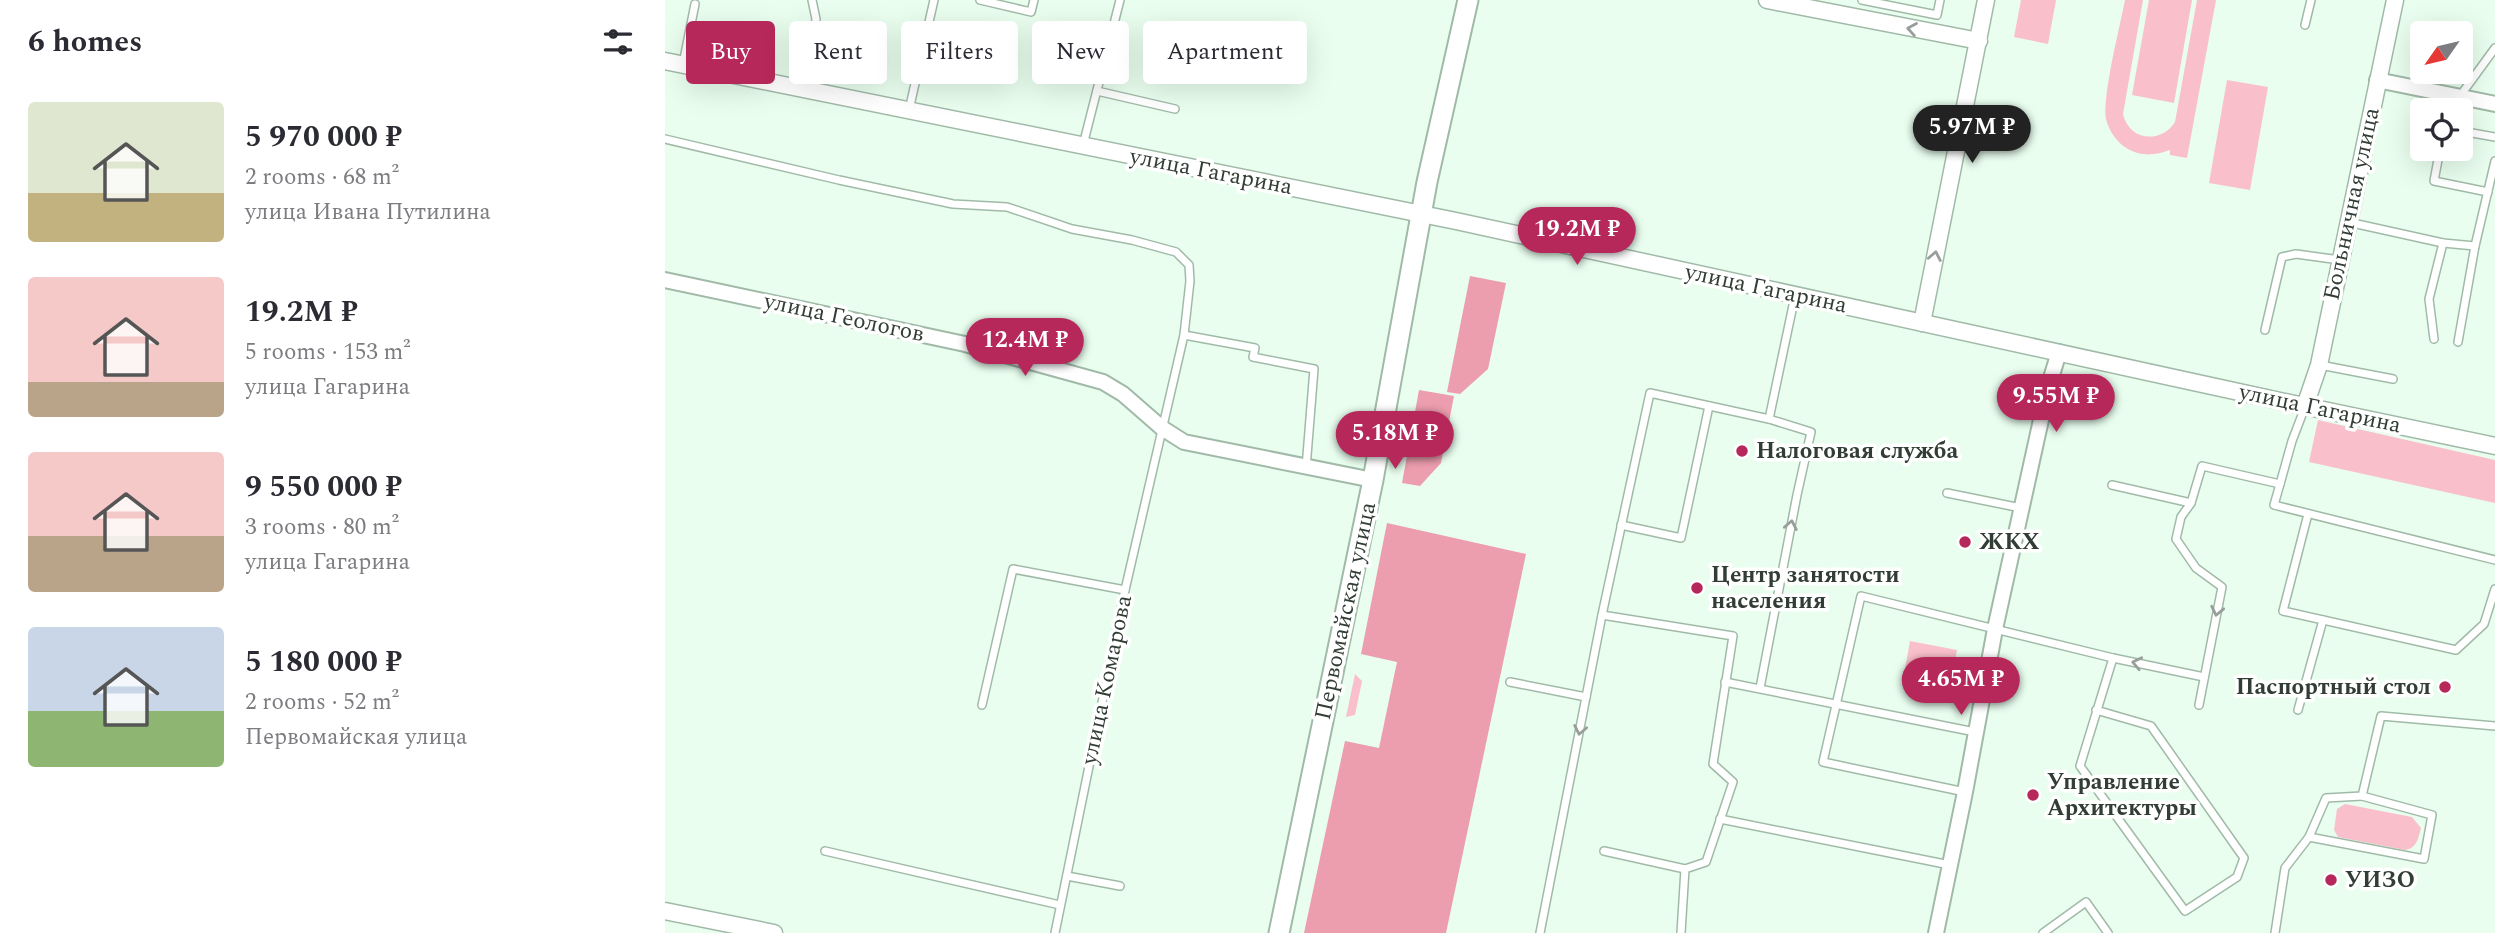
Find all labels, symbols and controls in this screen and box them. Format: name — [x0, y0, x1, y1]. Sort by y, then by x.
text: 6 homes — [28, 19, 142, 65]
chip: Buy — [686, 21, 775, 84]
chip: Rent — [789, 21, 887, 84]
chip: Filters — [901, 21, 1018, 84]
chip: New — [1032, 21, 1129, 84]
chip: Apartment — [1143, 21, 1307, 84]
north arrow — [2410, 21, 2473, 84]
map controls — [2410, 21, 2473, 161]
one-way arrow — [1906, 22, 1918, 37]
icon: filters — [599, 23, 637, 61]
button: locate — [2410, 98, 2473, 161]
street label: Больничная улица — [2314, 104, 2390, 304]
pin: 5.97M ₽ — [1907, 106, 2037, 165]
text: 5.97M ₽ — [1929, 110, 2015, 145]
text: 5 970 000 ₽ — [245, 114, 402, 160]
icon: home — [84, 130, 168, 214]
street label: улица Гагарина — [1126, 139, 1295, 205]
text: 2 rooms · 68 m² — [245, 160, 399, 195]
text: улица Ивана Путилина — [245, 195, 491, 230]
pin: 19.2M ₽ — [1512, 208, 1642, 267]
text: 19.2M ₽ — [1534, 212, 1620, 247]
one-way arrow — [1927, 250, 1942, 262]
street label: улица Гагарина — [1681, 255, 1850, 323]
street label: улица Геологов — [760, 284, 927, 352]
text: 19.2M ₽ — [245, 289, 358, 335]
icon: home — [84, 305, 168, 389]
pin: 12.4M ₽ — [960, 318, 1090, 378]
text: 12.4M ₽ — [982, 323, 1068, 358]
text: 5 rooms · 153 m² — [245, 335, 411, 370]
text: улица Гагарина — [245, 370, 410, 405]
pin: 9.55M ₽ — [1991, 374, 2121, 434]
street label: улица Гагарина — [2235, 375, 2404, 443]
text: 9.55M ₽ — [2013, 379, 2099, 414]
pin: 5.18M ₽ — [1330, 412, 1460, 471]
text: 5.18M ₽ — [1352, 416, 1438, 451]
place label: Налоговая служба — [1756, 434, 1958, 469]
marker: Налоговая служба — [1734, 443, 1750, 459]
text: 9 550 000 ₽ — [245, 464, 402, 510]
icon: home — [84, 480, 168, 564]
street label: Первомайская улица — [1306, 499, 1386, 723]
text: 3 rooms · 80 m² — [245, 510, 399, 545]
one-way arrow — [1783, 519, 1798, 531]
place label: ЖКХ — [1979, 525, 2040, 560]
marker: ЖКХ — [1957, 534, 1973, 550]
text: улица Гагарина — [245, 545, 410, 580]
place label: Центр занятости населения — [1711, 558, 1900, 619]
marker: Центр занятости населения — [1689, 580, 1705, 596]
street label: улица Комарова — [1072, 592, 1142, 769]
one-way arrow — [2211, 605, 2226, 617]
text: 5 180 000 ₽ — [245, 639, 402, 685]
icon: home — [84, 655, 168, 739]
one-way arrow — [2131, 656, 2143, 671]
pin: 4.65M ₽ — [1896, 658, 2026, 717]
text: 4.65M ₽ — [1918, 662, 2004, 697]
place label: Паспортный стол — [2236, 670, 2431, 705]
marker: Паспортный стол — [2437, 679, 2453, 695]
text: 2 rooms · 52 m² — [245, 685, 399, 720]
text: Первомайская улица — [245, 720, 467, 755]
one-way arrow — [1573, 724, 1588, 736]
place label: Управление Архитектуры — [2047, 765, 2197, 826]
marker: Управление Архитектуры — [2025, 787, 2041, 803]
place label: УИЗО — [2345, 863, 2415, 898]
marker: УИЗО — [2323, 872, 2339, 888]

